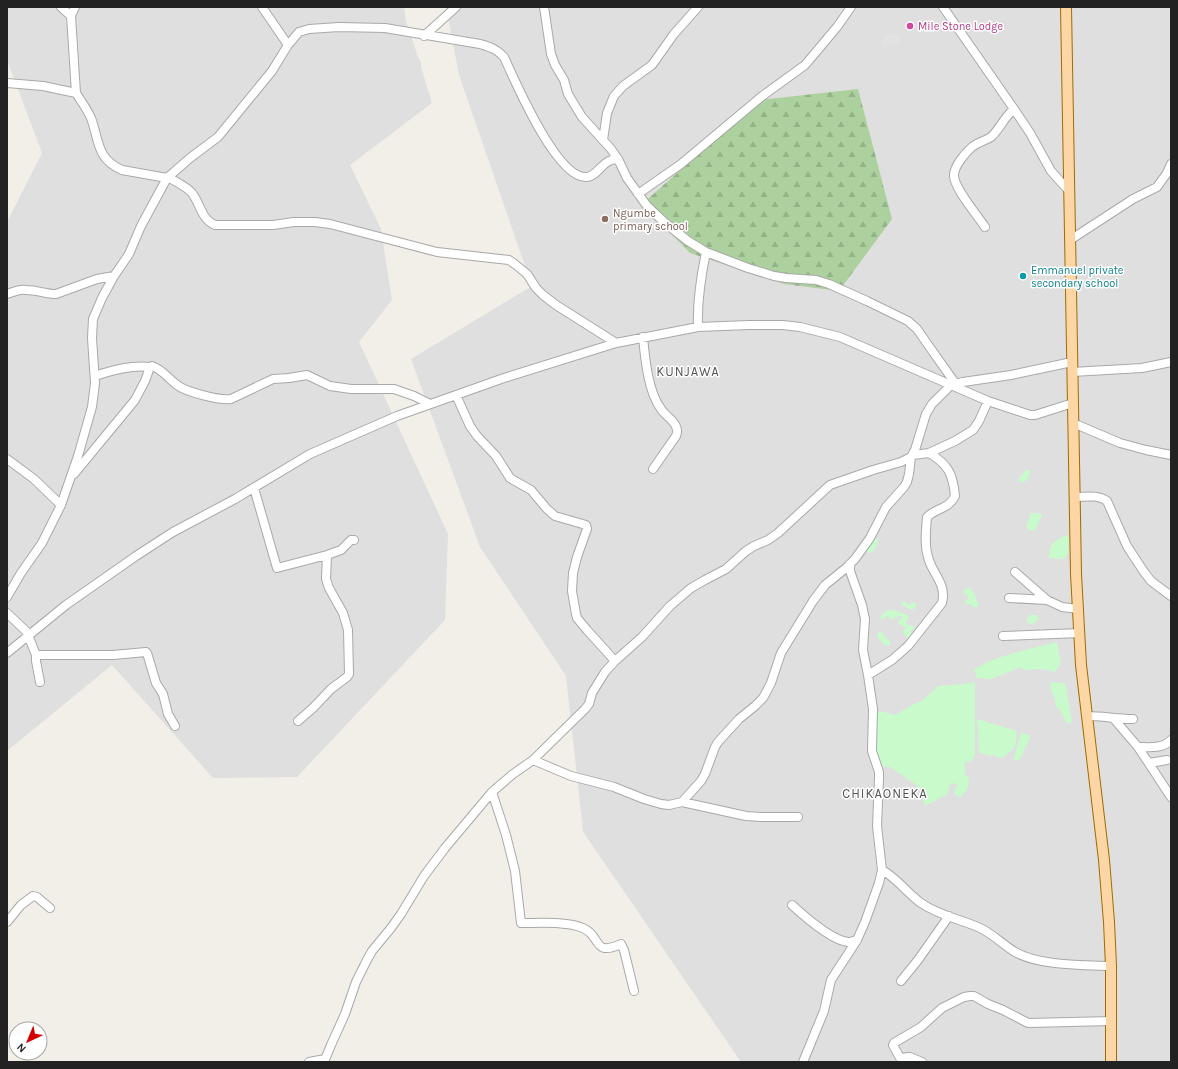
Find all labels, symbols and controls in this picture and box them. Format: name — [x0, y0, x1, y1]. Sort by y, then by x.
place label: Mile Stone Lodge — [918, 20, 1004, 33]
marker: Mile Stone Lodge — [905, 21, 915, 31]
place label: Ngumbe primary school — [613, 207, 688, 233]
marker: Ngumbe primary school — [600, 214, 610, 224]
place label: Emmanuel private secondary school — [1031, 264, 1124, 290]
marker: Emmanuel private secondary school — [1018, 271, 1028, 281]
district label: KUNJAWA — [656, 364, 720, 379]
district label: CHIKAONEKA — [842, 786, 928, 801]
north arrow — [8, 1021, 48, 1061]
text: N — [14, 1040, 29, 1055]

